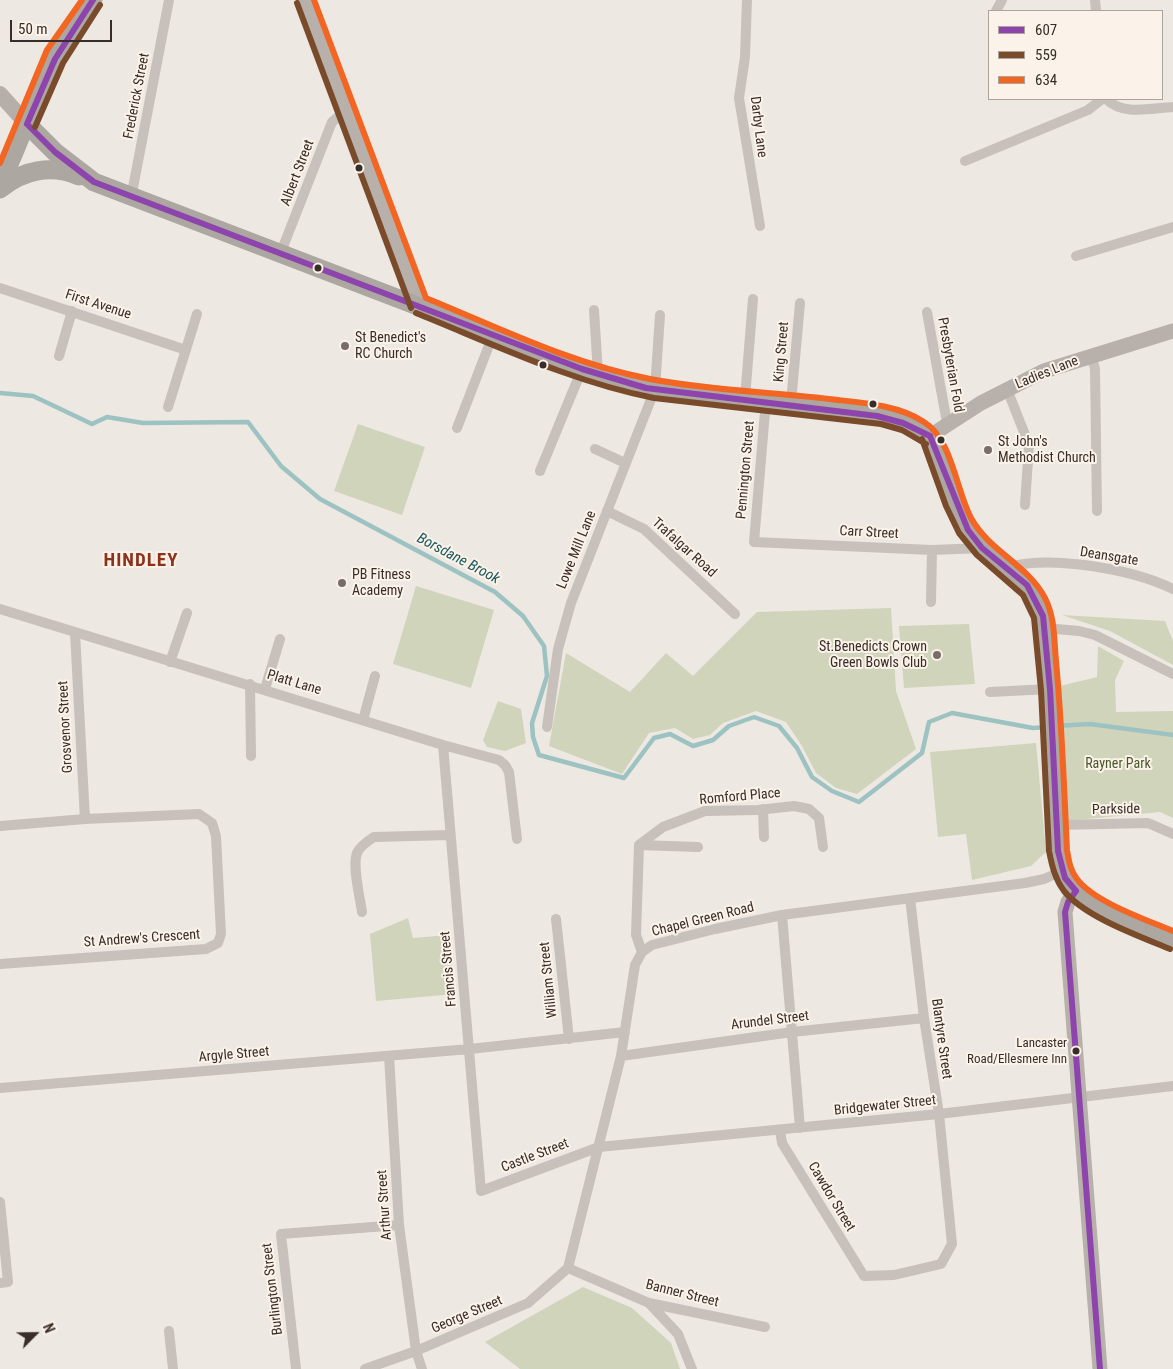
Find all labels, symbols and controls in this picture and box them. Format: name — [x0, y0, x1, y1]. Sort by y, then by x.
scale bar — [12, 10, 115, 42]
legend — [988, 10, 1163, 100]
text: 50 m — [18, 20, 48, 38]
text: 607 — [1035, 21, 1057, 39]
text: 559 — [1035, 46, 1057, 64]
street label: Frederick Street — [120, 52, 154, 140]
text: 634 — [1035, 71, 1057, 89]
street label: Darby Lane — [746, 95, 770, 159]
street label: Albert Street — [278, 138, 318, 208]
unlabelled marker — [354, 163, 364, 173]
unlabelled marker — [313, 263, 323, 273]
street label: First Avenue — [63, 286, 133, 324]
street label: Presbyterian Fold — [933, 316, 967, 414]
street label: King Street — [771, 321, 793, 383]
place label: St Benedict's RC Church — [355, 330, 426, 362]
marker: St Benedict's RC Church — [339, 340, 351, 352]
street label: Ladies Lane — [1013, 353, 1081, 393]
unlabelled marker — [538, 360, 548, 370]
unlabelled marker — [868, 399, 878, 409]
street label: Pennington Street — [733, 420, 759, 520]
place label: St John's Methodist Church — [998, 434, 1096, 467]
unlabelled marker — [936, 435, 946, 445]
marker: St John's Methodist Church — [982, 444, 994, 456]
street label: Lowe Mill Lane — [554, 509, 600, 591]
street label: Trafalgar Road — [648, 515, 720, 581]
street label: Carr Street — [839, 523, 899, 543]
water label: Borsdane Brook — [414, 530, 502, 588]
street label: Deansgate — [1079, 544, 1139, 570]
district label: HINDLEY — [103, 550, 179, 572]
place label: PB Fitness Academy — [352, 567, 411, 600]
marker: PB Fitness Academy — [336, 577, 348, 589]
place label: St.Benedicts Crown Green Bowls Club — [819, 639, 927, 672]
marker: St.Benedicts Crown Green Bowls Club — [931, 649, 943, 661]
street label: Platt Lane — [265, 667, 323, 699]
street label: Grosvenor Street — [55, 680, 77, 774]
park label: Rayner Park — [1085, 756, 1151, 772]
street label: Romford Place — [699, 785, 781, 809]
street label: Parkside — [1092, 801, 1140, 819]
street label: Chapel Green Road — [650, 899, 756, 941]
street label: St Andrew's Crescent — [83, 927, 201, 951]
street label: Francis Street — [437, 930, 461, 1008]
street label: William Street — [537, 941, 561, 1019]
street label: Blantyre Street — [927, 998, 955, 1080]
street label: Arundel Street — [730, 1008, 810, 1034]
place label: Lancaster Road/Ellesmere Inn — [967, 1036, 1067, 1067]
street label: Argyle Street — [198, 1044, 270, 1066]
marker: Lancaster Road/Ellesmere Inn — [1071, 1046, 1081, 1056]
street label: Bridgewater Street — [833, 1092, 937, 1120]
street label: Castle Street — [499, 1135, 571, 1177]
street label: Cawdor Street — [804, 1159, 858, 1235]
street label: Arthur Street — [374, 1169, 396, 1241]
street label: Burlington Street — [259, 1242, 287, 1336]
street label: Banner Street — [644, 1277, 720, 1311]
street label: George Street — [429, 1293, 505, 1337]
north arrow — [10, 1309, 60, 1359]
text: N — [40, 1321, 58, 1335]

